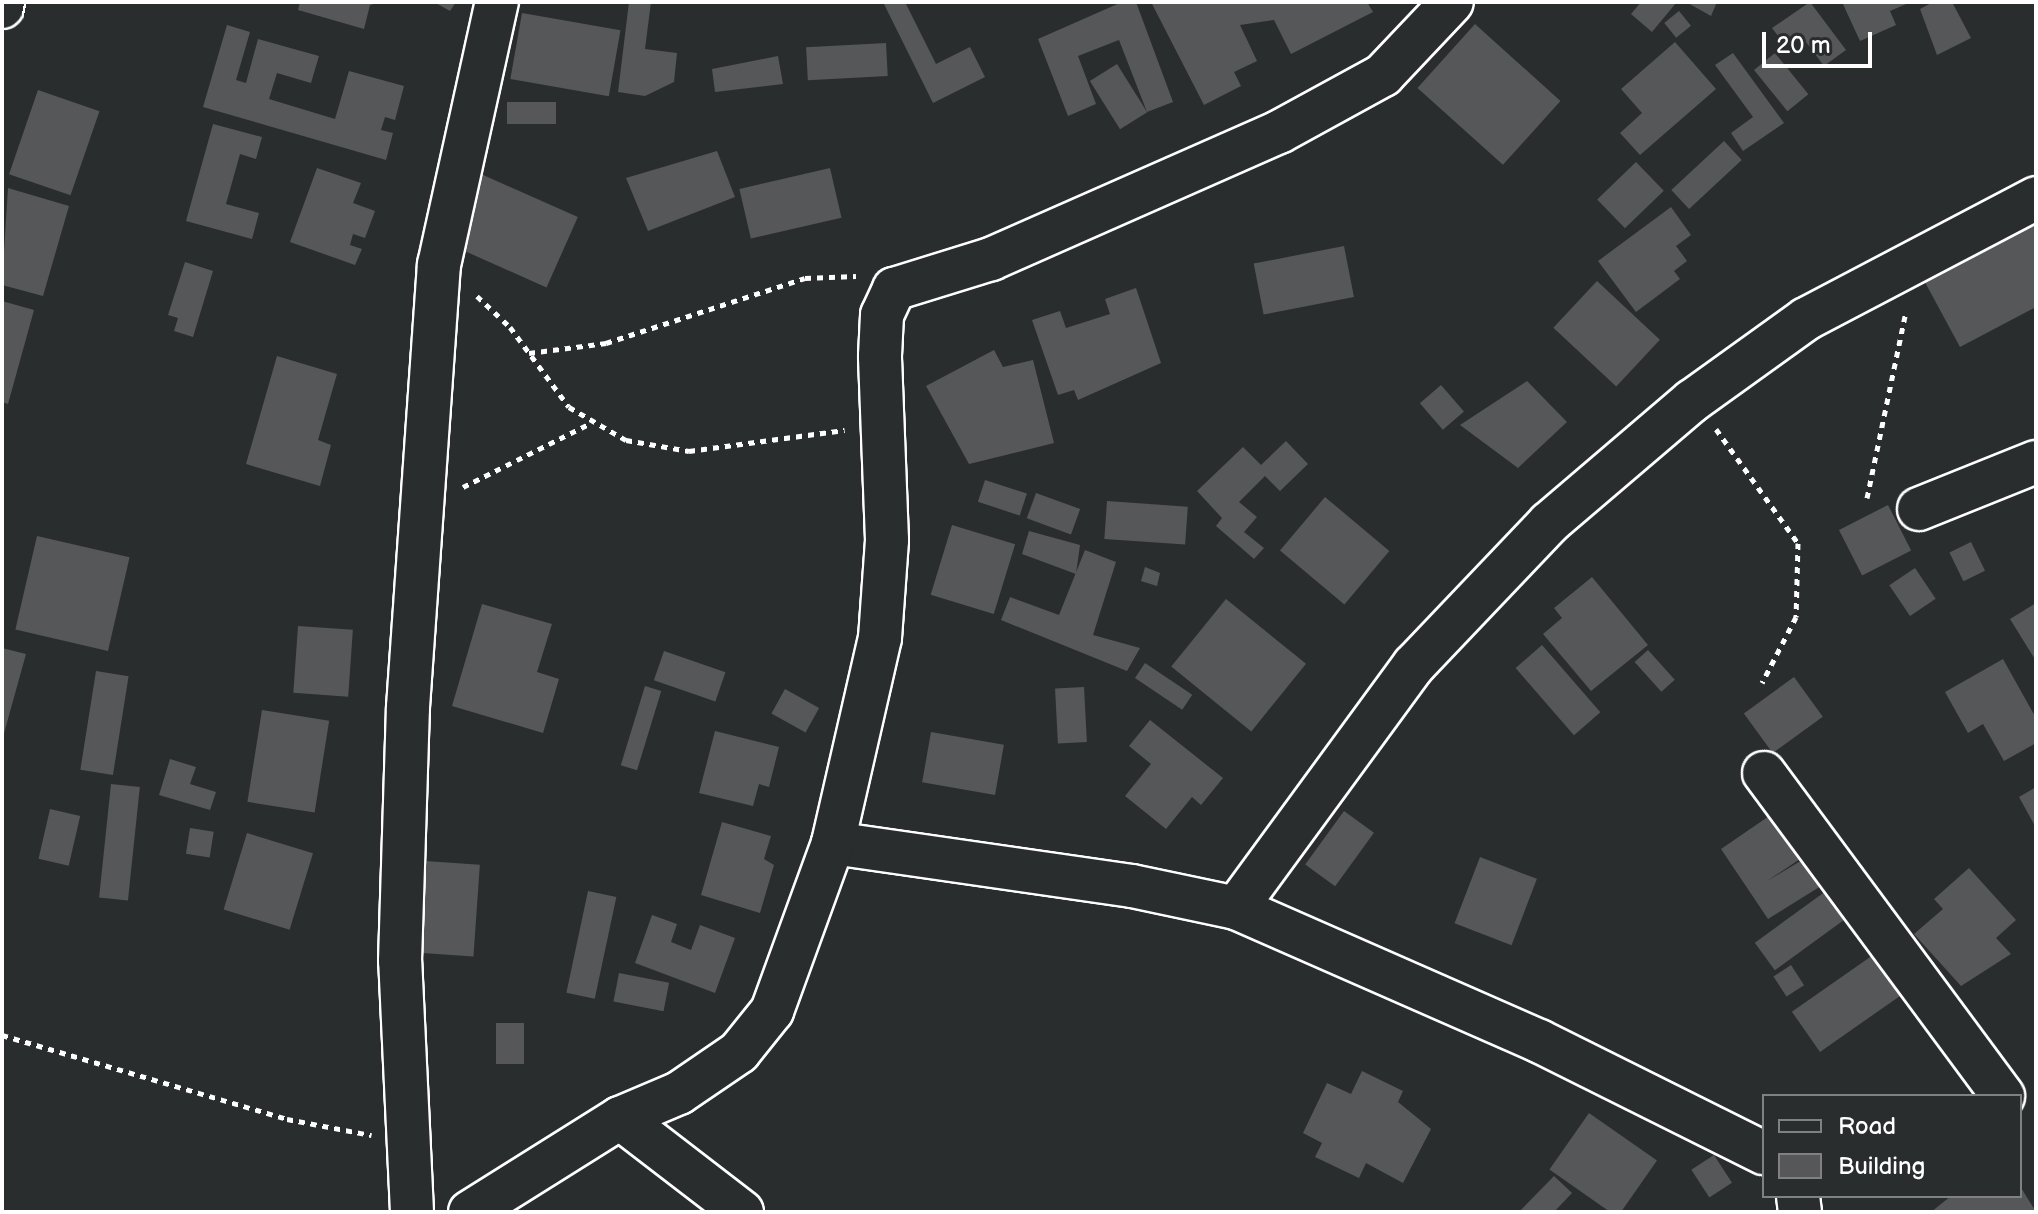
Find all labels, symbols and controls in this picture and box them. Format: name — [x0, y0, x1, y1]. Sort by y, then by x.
scale bar — [1766, 16, 1876, 66]
text: 20 m — [1776, 31, 1831, 60]
legend — [1762, 1094, 2022, 1198]
text: Road — [1838, 1112, 1896, 1141]
text: Building — [1838, 1152, 1925, 1181]

